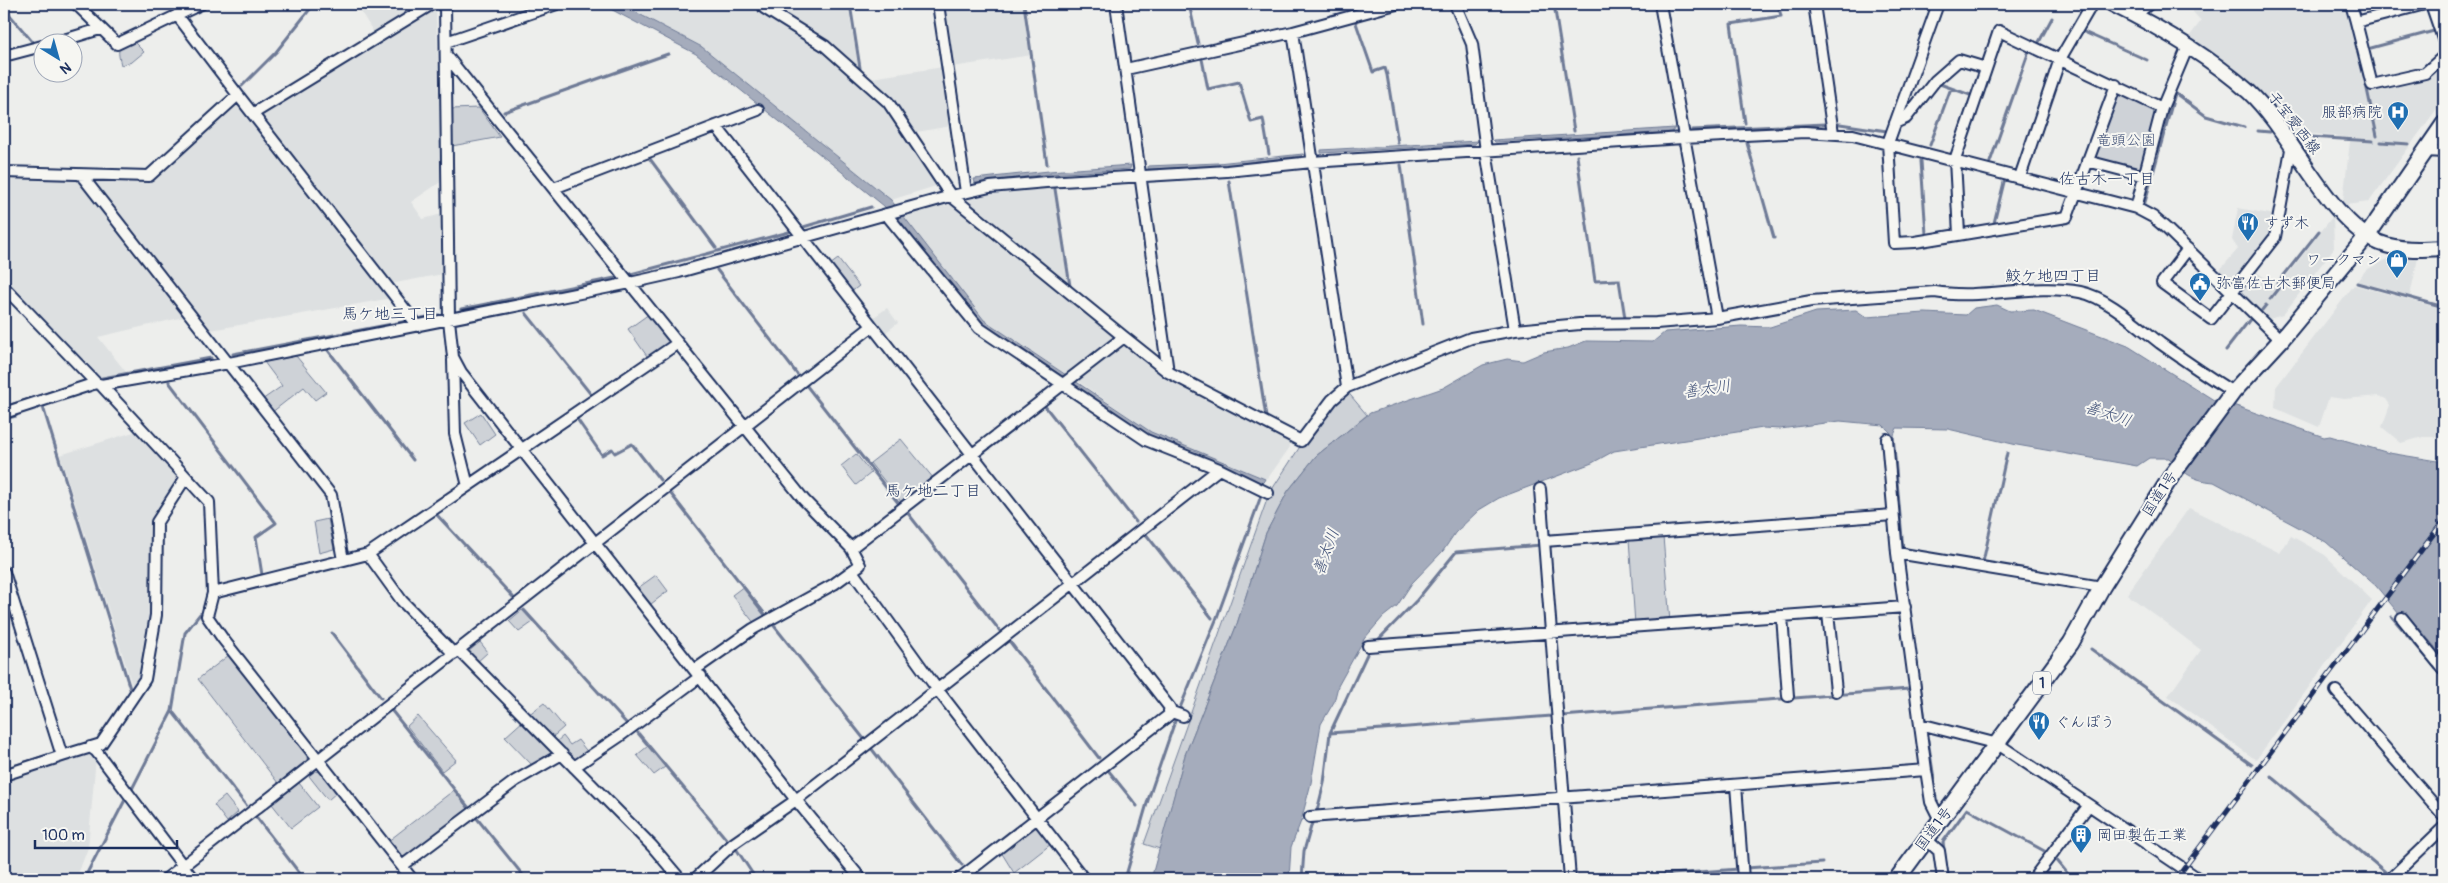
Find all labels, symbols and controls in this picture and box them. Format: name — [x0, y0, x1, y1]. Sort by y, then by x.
north arrow — [32, 32, 82, 82]
text: N — [57, 58, 74, 78]
street label: 子宝愛西線 — [2263, 88, 2325, 158]
hospital icon: 服部病院 — [2386, 100, 2410, 131]
place label: 服部病院 — [2322, 103, 2382, 122]
park label: 竜頭公園 — [2096, 131, 2156, 150]
district label: 佐古木一丁目 — [2059, 169, 2155, 189]
restaurant icon: すず木 — [2236, 211, 2260, 242]
place label: すず木 — [2264, 214, 2309, 233]
shop icon: ワークマン — [2385, 248, 2409, 279]
place label: ワークマン — [2306, 251, 2381, 270]
district label: 鮫ケ地四丁目 — [2005, 266, 2101, 286]
public building icon: 弥富佐古木郵便局 — [2188, 271, 2212, 302]
place label: 弥富佐古木郵便局 — [2216, 274, 2336, 293]
district label: 馬ケ地三丁目 — [342, 304, 438, 324]
water label: 善太川 — [1682, 376, 1732, 402]
water label: 善太川 — [2082, 397, 2134, 431]
street label: 国道1号 — [2138, 467, 2182, 521]
district label: 馬ケ地二丁目 — [885, 481, 981, 501]
water label: 善太川 — [1308, 526, 1344, 578]
road number: 1 — [2033, 671, 2051, 694]
restaurant icon: ぐんぽう — [2027, 710, 2051, 741]
place label: ぐんぽう — [2055, 713, 2115, 732]
street label: 国道1号 — [1911, 803, 1957, 855]
scale bar — [35, 818, 178, 850]
building icon: 岡田製缶工業 — [2069, 823, 2093, 854]
text: 100 m — [42, 826, 85, 845]
place label: 岡田製缶工業 — [2097, 826, 2187, 845]

